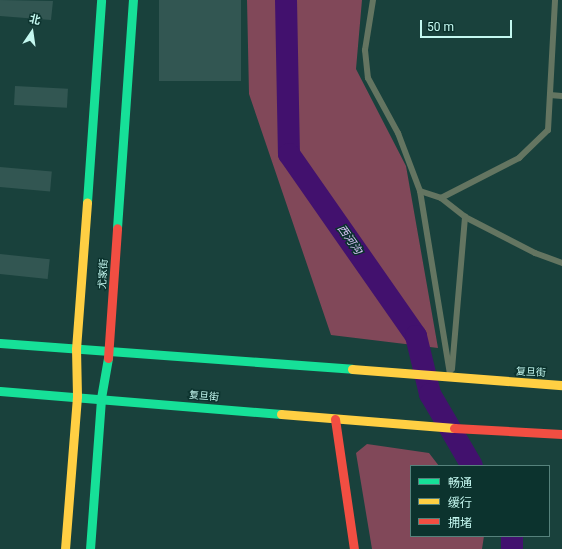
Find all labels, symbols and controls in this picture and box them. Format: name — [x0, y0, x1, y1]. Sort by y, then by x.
north arrow — [12, 12, 52, 52]
text: 北 — [28, 12, 42, 27]
scale bar — [422, 12, 514, 38]
text: 50 m — [427, 20, 454, 34]
water label: 西河沟 — [334, 223, 364, 257]
street label: 尤家街 — [96, 259, 110, 289]
street label: 复旦街 — [516, 365, 546, 379]
street label: 复旦街 — [189, 389, 219, 403]
legend — [410, 465, 550, 537]
text: 畅通 — [448, 476, 472, 490]
text: 缓行 — [448, 496, 472, 510]
text: 拥堵 — [448, 516, 472, 530]

